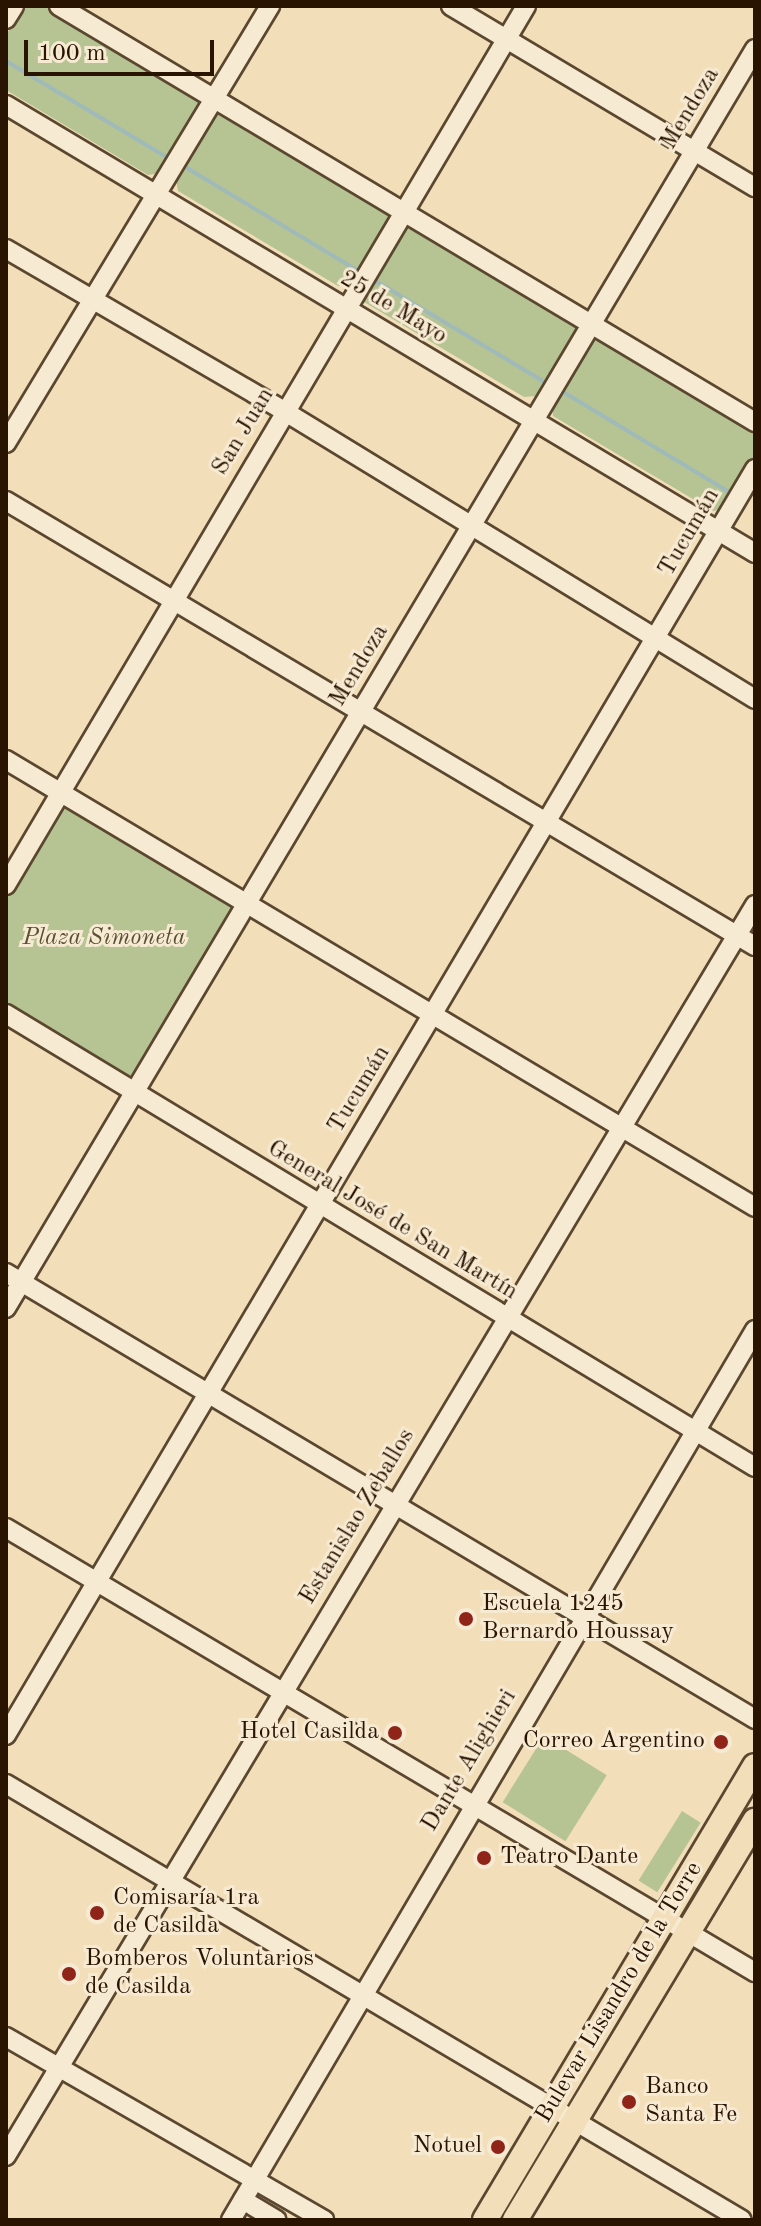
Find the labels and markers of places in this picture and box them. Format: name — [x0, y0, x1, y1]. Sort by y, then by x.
place label: Escuela 1245 Bernardo Houssay — [482, 1591, 674, 1647]
marker: Escuela 1245 Bernardo Houssay — [457, 1610, 475, 1628]
place label: Hotel Casilda — [240, 1719, 379, 1747]
marker: Hotel Casilda — [386, 1724, 404, 1742]
place label: Correo Argentino — [523, 1728, 705, 1756]
marker: Correo Argentino — [712, 1733, 730, 1751]
place label: Teatro Dante — [500, 1844, 638, 1872]
marker: Teatro Dante — [475, 1849, 493, 1867]
place label: Comisaría 1ra de Casilda — [113, 1885, 259, 1941]
marker: Comisaría 1ra de Casilda — [88, 1904, 106, 1922]
place label: Bomberos Voluntarios de Casilda — [85, 1946, 314, 2002]
marker: Bomberos Voluntarios de Casilda — [60, 1965, 78, 1983]
place label: Banco Santa Fe — [645, 2074, 737, 2130]
marker: Banco Santa Fe — [620, 2093, 638, 2111]
place label: Notuel — [413, 2133, 482, 2161]
marker: Notuel — [489, 2138, 507, 2156]

